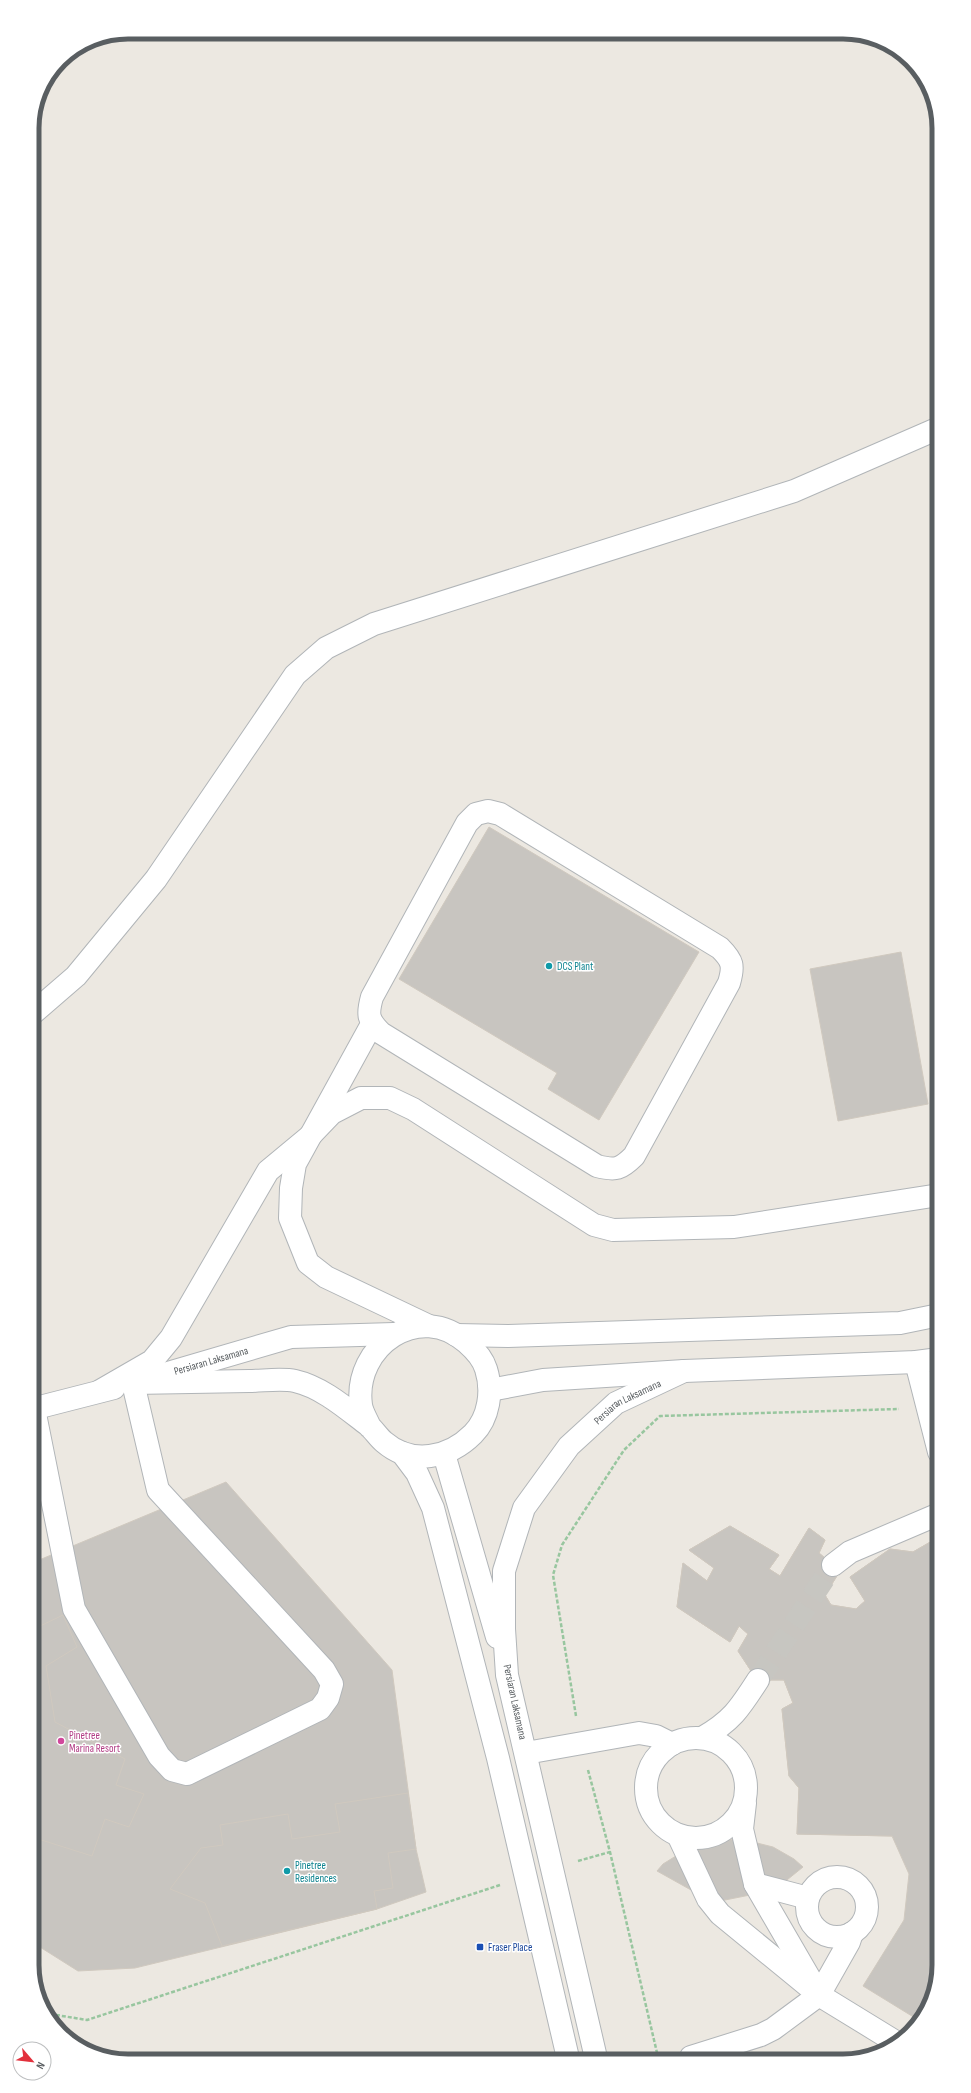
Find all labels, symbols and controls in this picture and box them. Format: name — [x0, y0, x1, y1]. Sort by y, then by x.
place label: DCS Plant — [557, 960, 594, 973]
marker: DCS Plant — [544, 961, 554, 971]
street label: Persiaran Laksamana — [172, 1343, 250, 1377]
street label: Persiaran Laksamana — [591, 1376, 663, 1427]
street label: Persiaran Laksamana — [501, 1663, 529, 1741]
place label: Pinetree Marina Resort — [69, 1729, 121, 1755]
marker: Pinetree Marina Resort — [56, 1736, 66, 1746]
place label: Pinetree Residences — [295, 1859, 337, 1885]
marker: Pinetree Residences — [282, 1866, 292, 1876]
place label: Fraser Place — [488, 1941, 532, 1954]
marker: Fraser Place — [475, 1942, 485, 1952]
north arrow — [12, 2041, 52, 2081]
text: N — [33, 2060, 48, 2071]

